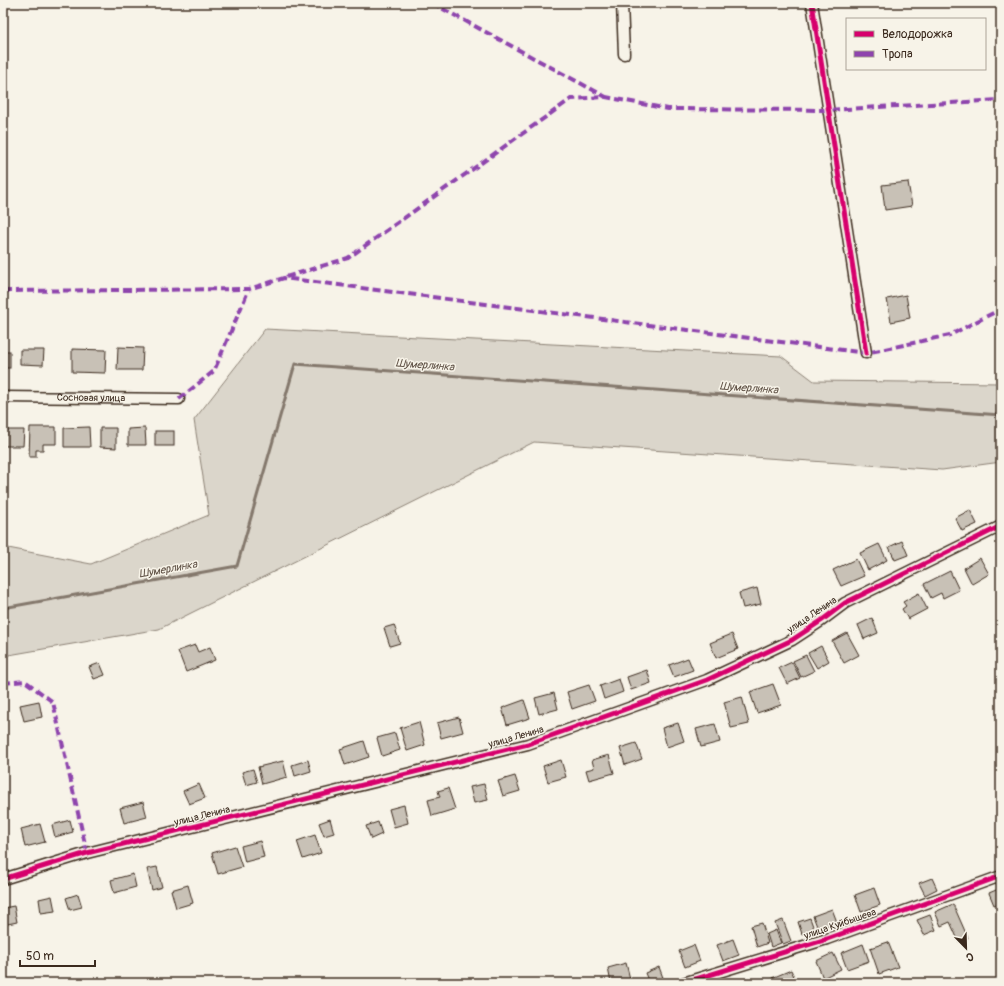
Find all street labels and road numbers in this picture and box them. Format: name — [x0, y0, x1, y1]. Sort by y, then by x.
street label: Сосновая улица — [57, 392, 126, 404]
street label: улица Ленина — [784, 594, 839, 636]
street label: улица Ленина — [486, 723, 545, 751]
street label: улица Ленина — [172, 803, 231, 829]
street label: улица Куйбышева — [801, 906, 878, 942]

